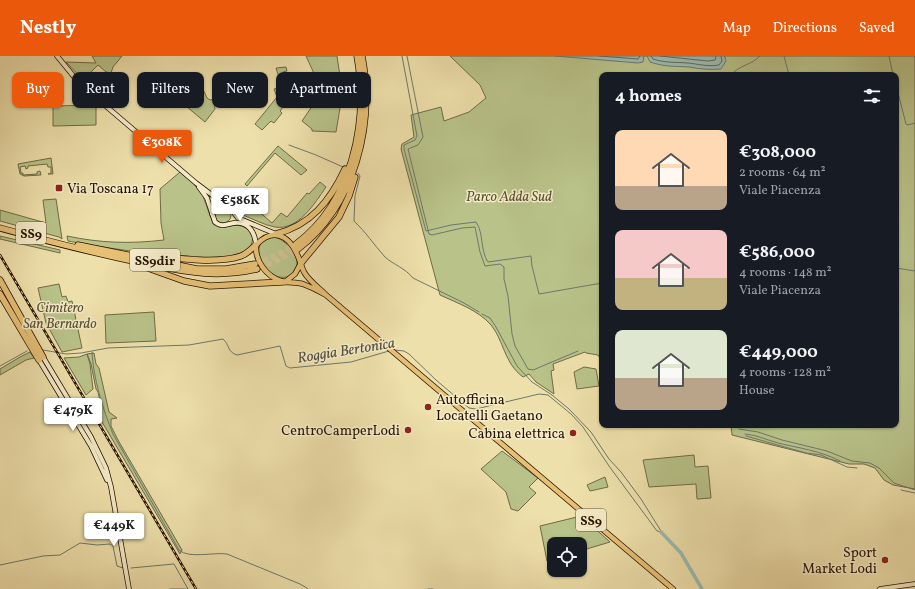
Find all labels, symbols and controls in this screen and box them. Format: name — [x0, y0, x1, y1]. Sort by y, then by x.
text: Nestly — [20, 15, 76, 41]
text: Map — [723, 19, 751, 38]
text: Directions — [773, 19, 837, 38]
text: Saved — [859, 19, 895, 38]
chip: Buy — [12, 72, 64, 108]
chip: Rent — [72, 72, 129, 108]
chip: Filters — [137, 72, 204, 108]
chip: New — [212, 72, 268, 108]
chip: Apartment — [276, 72, 371, 108]
text: 4 homes — [615, 85, 682, 108]
icon: filters — [861, 85, 883, 107]
pin: €308K — [134, 130, 190, 164]
text: €308K — [142, 134, 182, 152]
text: €308,000 — [739, 141, 816, 164]
icon: home — [647, 146, 695, 194]
text: 2 rooms · 64 m² — [739, 164, 826, 182]
place label: Via Toscana 17 — [67, 180, 154, 199]
text: Viale Piacenza — [739, 182, 821, 200]
marker: Via Toscana 17 — [54, 183, 64, 193]
pin: €586K — [212, 188, 268, 222]
park label: Parco Adda Sud — [466, 188, 552, 207]
text: €586K — [220, 192, 260, 210]
road number: SS9 — [16, 222, 46, 244]
text: €586,000 — [739, 241, 815, 264]
icon: home — [647, 246, 695, 294]
road number: SS9dir — [130, 249, 180, 271]
text: 4 rooms · 148 m² — [739, 264, 832, 282]
text: Viale Piacenza — [739, 282, 821, 300]
park label: Cimitero San Bernardo — [23, 299, 97, 334]
water label: Roggia Bertonica — [296, 333, 397, 370]
text: €449,000 — [739, 341, 818, 364]
icon: home — [647, 346, 695, 394]
text: 4 rooms · 128 m² — [739, 364, 831, 382]
text: House — [739, 382, 775, 400]
place label: Autofficina Locatelli Gaetano — [436, 391, 543, 426]
pin: €479K — [45, 398, 101, 432]
text: €479K — [53, 402, 93, 420]
marker: Autofficina Locatelli Gaetano — [423, 402, 433, 412]
place label: CentroCamperLodi — [281, 422, 400, 441]
marker: CentroCamperLodi — [403, 425, 413, 435]
place label: Cabina elettrica — [468, 425, 565, 444]
marker: Cabina elettrica — [568, 428, 578, 438]
road number: SS9 — [576, 509, 606, 531]
pin: €449K — [86, 513, 142, 547]
text: €449K — [93, 517, 135, 535]
map controls — [547, 537, 587, 577]
button: locate — [547, 537, 587, 577]
place label: Sport Market Lodi — [802, 544, 877, 579]
marker: Sport Market Lodi — [880, 555, 890, 565]

